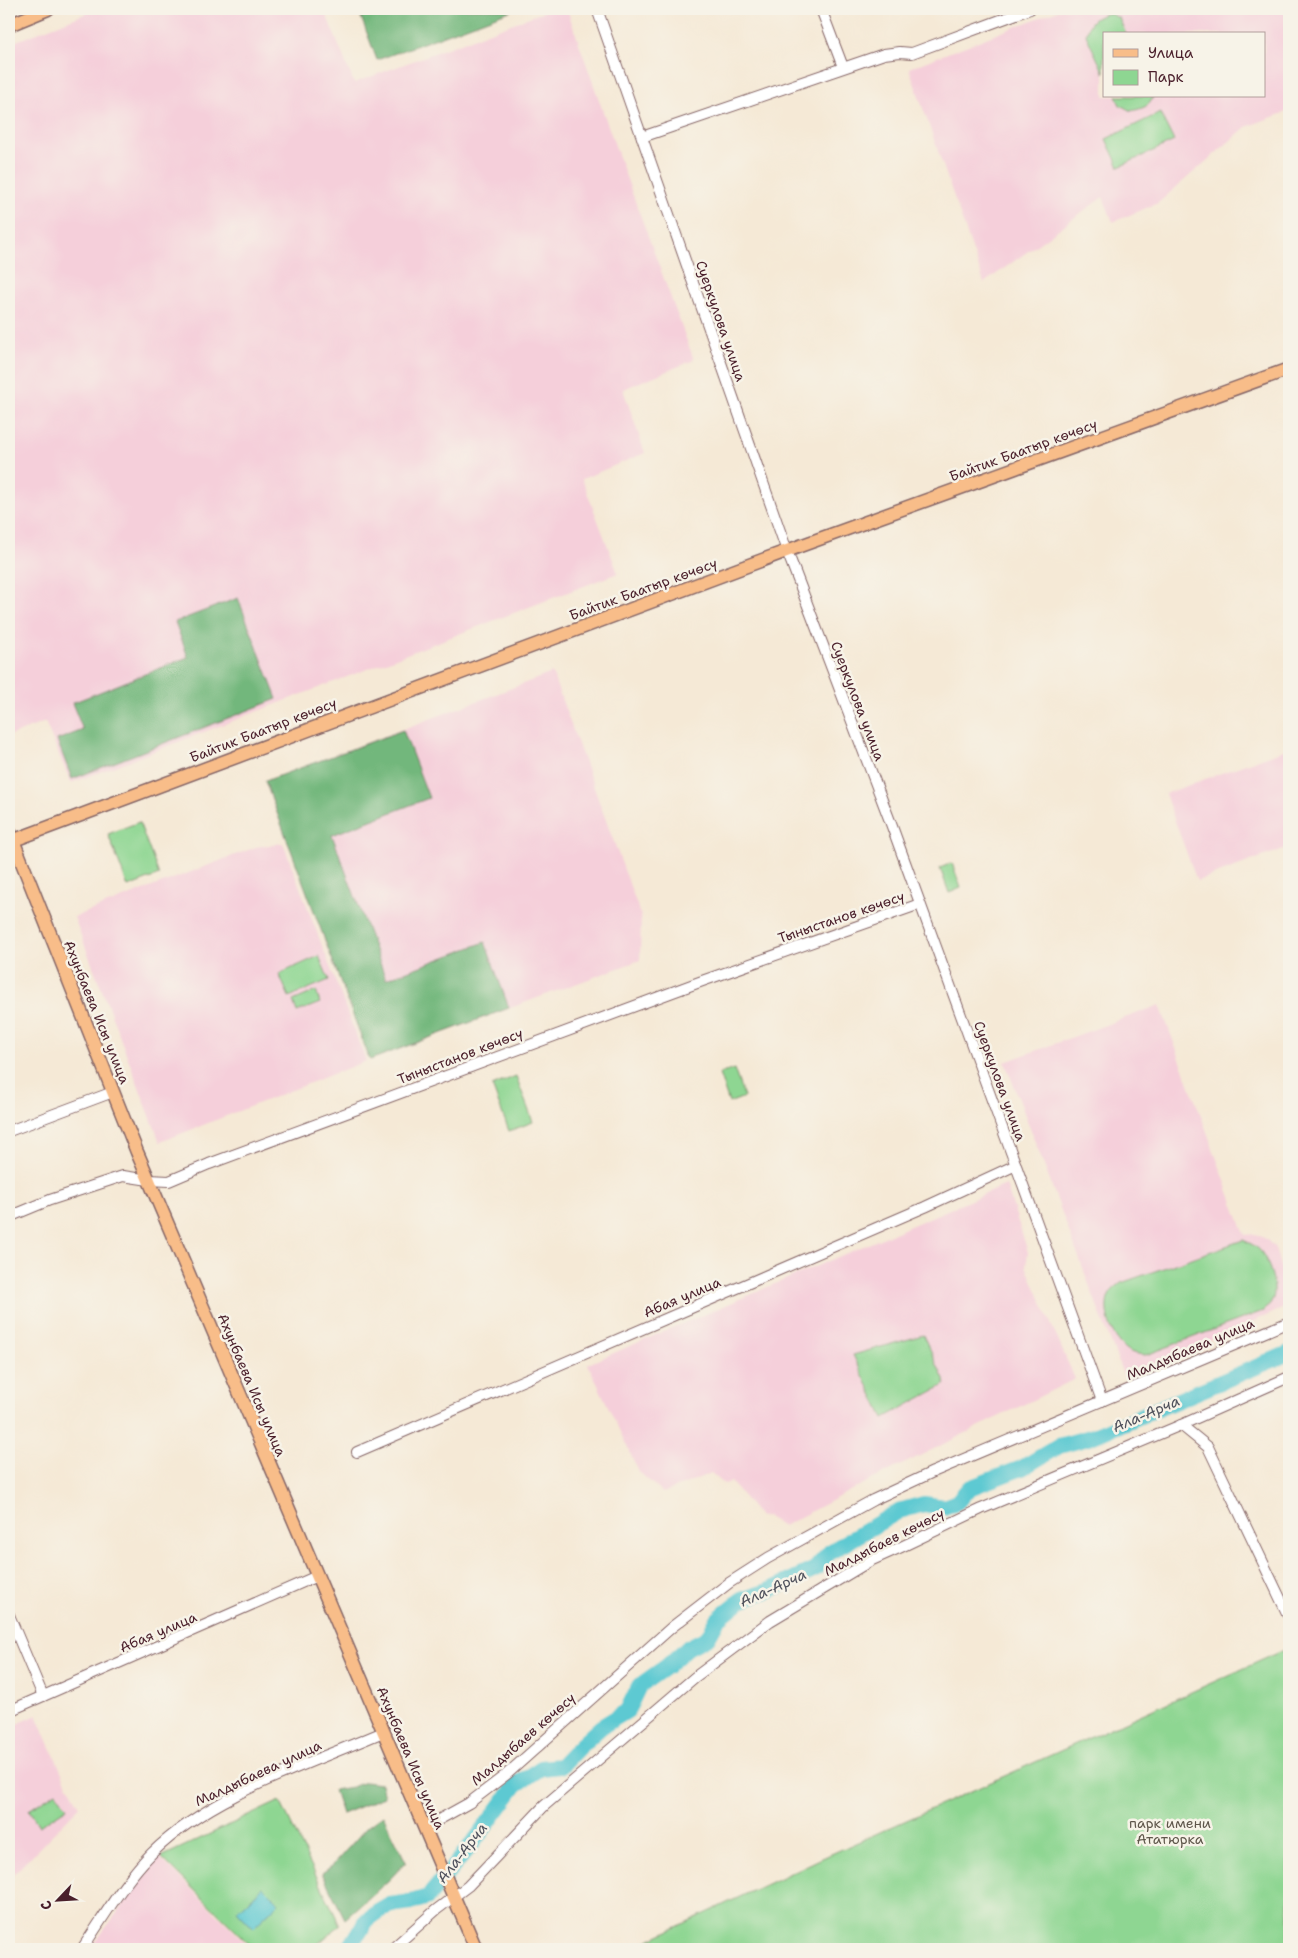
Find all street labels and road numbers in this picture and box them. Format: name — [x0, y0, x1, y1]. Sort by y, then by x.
street label: Суеркулова улица — [692, 258, 750, 384]
street label: Байтик Баатыр көчөсү — [947, 415, 1099, 485]
street label: Байтик Баатыр көчөсү — [567, 554, 719, 624]
street label: Суеркулова улица — [827, 639, 889, 764]
street label: Байтик Баатыр көчөсү — [187, 694, 339, 766]
street label: Тыныстанов көчөсү — [775, 887, 907, 947]
street label: Ахунбаева Исы улица — [60, 938, 134, 1087]
street label: Суеркулова улица — [970, 1019, 1030, 1144]
street label: Тыныстанов көчөсү — [395, 1024, 525, 1088]
street label: Абая улица — [641, 1273, 724, 1321]
street label: Ахунбаева Исы улица — [214, 1311, 290, 1459]
street label: Малдыбаева улица — [1123, 1314, 1257, 1384]
street label: Малдыбаев көчөсү — [821, 1504, 947, 1580]
street label: Абая улица — [117, 1608, 200, 1656]
street label: Ахунбаева Исы улица — [373, 1684, 449, 1832]
street label: Малдыбаев көчөсү — [467, 1689, 579, 1789]
street label: Малдыбаева улица — [192, 1736, 324, 1810]

